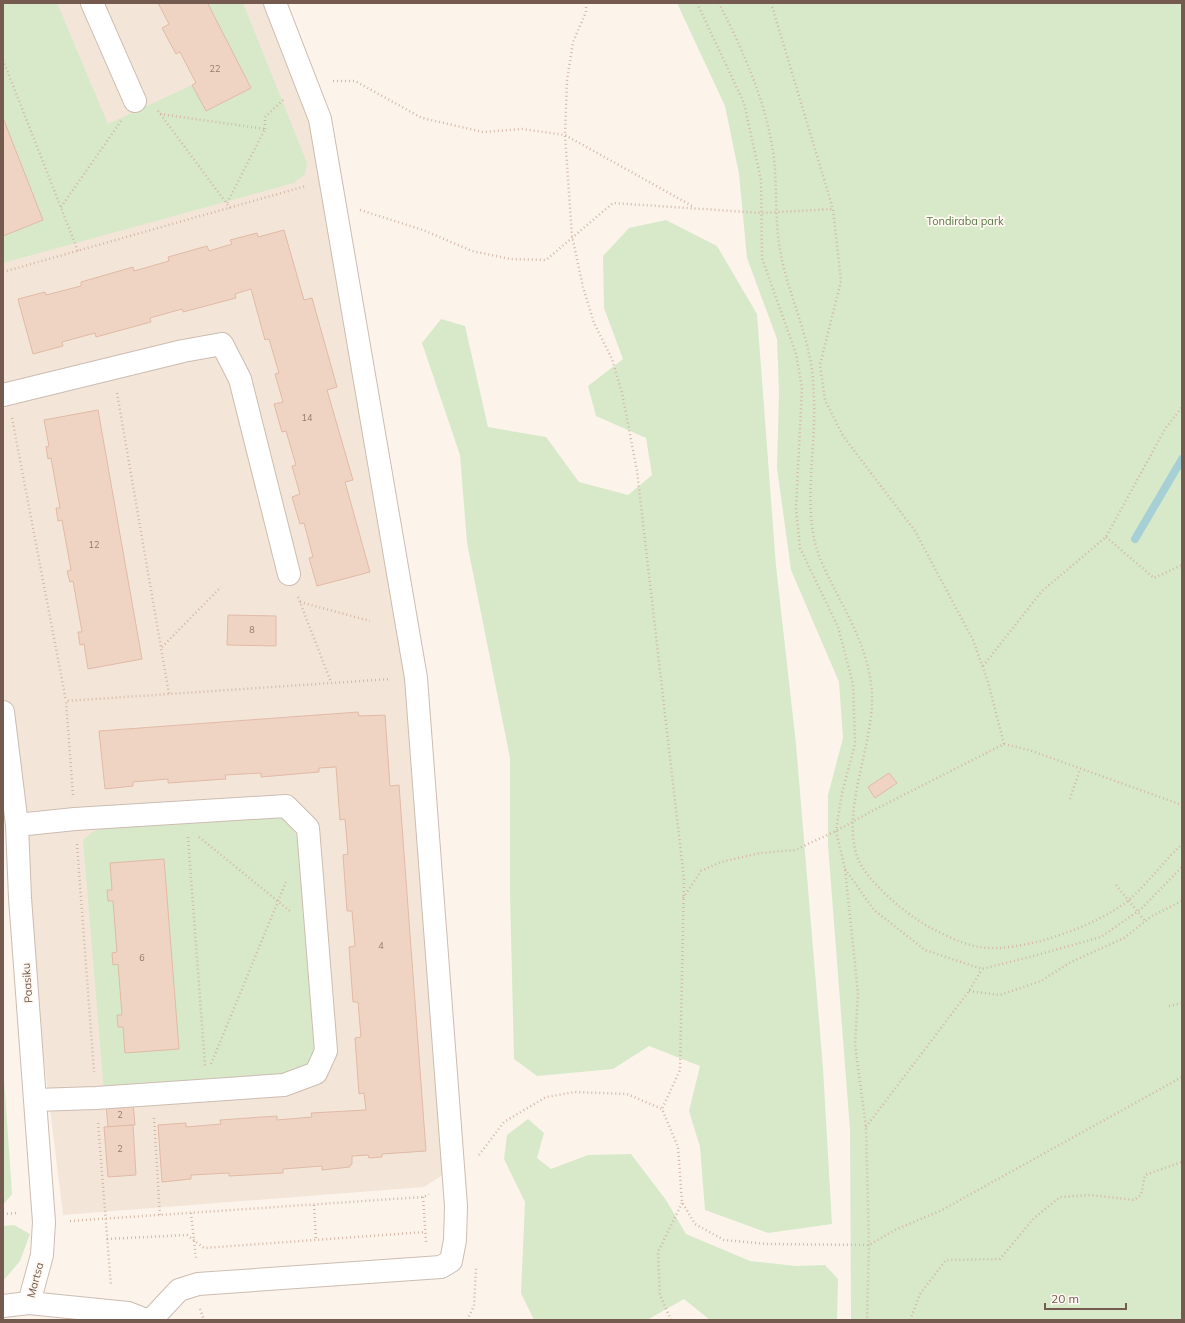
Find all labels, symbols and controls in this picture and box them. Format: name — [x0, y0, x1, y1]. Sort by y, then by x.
house number: 22 — [210, 63, 220, 74]
park label: Tondiraba park — [926, 214, 1004, 228]
house number: 14 — [302, 412, 313, 423]
house number: 12 — [89, 539, 99, 550]
house number: 8 — [249, 624, 255, 635]
house number: 4 — [378, 940, 384, 951]
house number: 6 — [139, 952, 145, 963]
street label: Paasiku — [19, 962, 35, 1004]
house number: 2 — [117, 1109, 123, 1120]
house number: 2 — [117, 1143, 123, 1154]
street label: Martsa — [24, 1261, 46, 1299]
scale bar — [1045, 1285, 1126, 1311]
text: 20 m — [1051, 1291, 1079, 1306]

